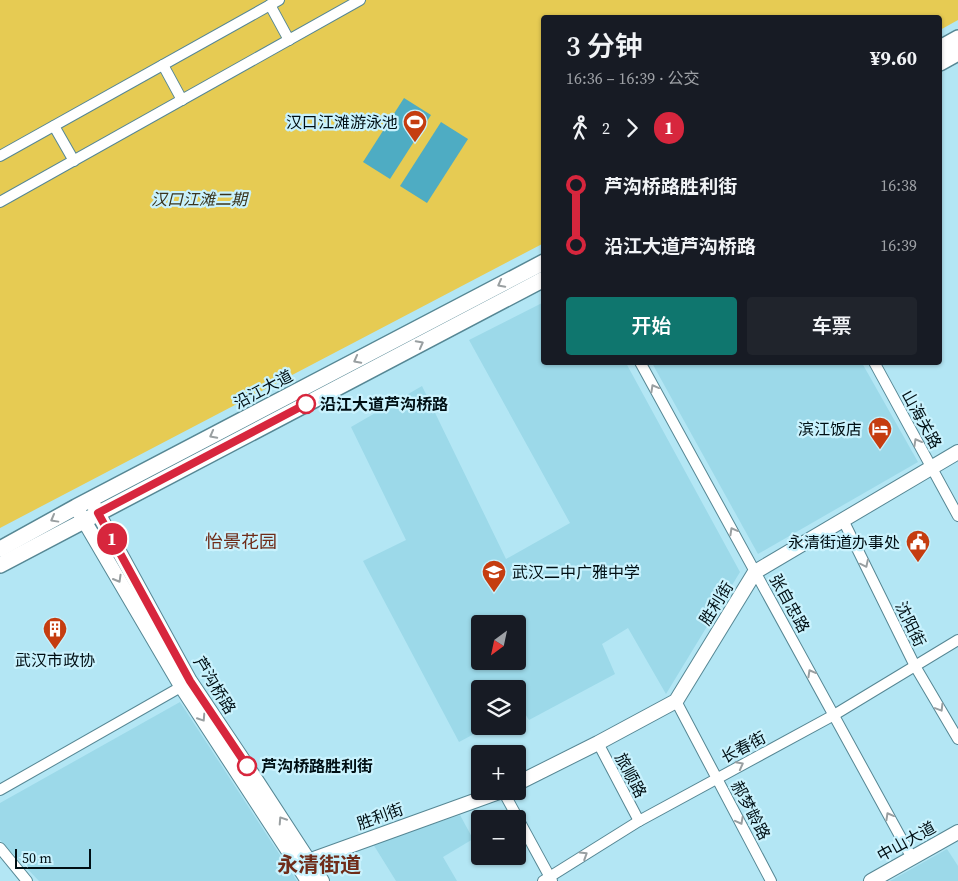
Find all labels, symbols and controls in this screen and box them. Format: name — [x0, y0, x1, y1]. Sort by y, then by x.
text: 3 分钟 — [566, 27, 643, 65]
text: ¥9.60 — [870, 45, 917, 71]
text: 16:36 – 16:39 · 公交 — [566, 67, 700, 89]
sports icon: 汉口江滩游泳池 — [402, 109, 428, 143]
place label: 汉口江滩游泳池 — [286, 111, 398, 133]
icon: walk — [566, 114, 594, 142]
icon: forward — [618, 114, 646, 142]
text: 1 — [664, 115, 674, 140]
text: 2 — [602, 117, 610, 139]
text: 芦沟桥路胜利街 — [604, 173, 737, 199]
text: 16:38 — [880, 174, 917, 196]
park label: 汉口江滩二期 — [151, 188, 249, 210]
text: 沿江大道芦沟桥路 — [604, 233, 756, 259]
text: 16:39 — [880, 234, 917, 256]
one-way arrow — [497, 278, 506, 288]
button: 开始 — [566, 297, 737, 355]
button: 车票 — [747, 297, 917, 355]
one-way arrow — [415, 340, 424, 350]
one-way arrow — [353, 354, 362, 364]
street label: 沿江大道 — [230, 364, 296, 414]
one-way arrow — [650, 385, 660, 394]
street label: 山海关路 — [897, 386, 947, 452]
place label: 沿江大道芦沟桥路 — [320, 393, 448, 415]
marker: 沿江大道芦沟桥路 — [296, 394, 316, 414]
hotel icon: 滨江饭店 — [867, 416, 893, 450]
place label: 滨江饭店 — [798, 418, 862, 440]
one-way arrow — [209, 429, 218, 439]
one-way arrow — [914, 439, 924, 448]
one-way arrow — [50, 513, 59, 523]
line badge: 1 — [96, 523, 128, 555]
text: 1 — [107, 526, 117, 551]
one-way arrow — [729, 527, 739, 536]
district label: 怡景花园 — [205, 529, 277, 554]
public building icon: 永清街道办事处 — [905, 529, 931, 563]
place label: 永清街道办事处 — [788, 531, 900, 553]
school or university icon: 武汉二中广雅中学 — [481, 559, 507, 593]
one-way arrow — [859, 559, 869, 568]
place label: 武汉二中广雅中学 — [512, 561, 640, 583]
street label: 张自忠路 — [765, 570, 815, 636]
one-way arrow — [112, 574, 122, 583]
street label: 胜利街 — [694, 577, 738, 629]
street label: 沈阳街 — [891, 598, 931, 650]
north arrow — [471, 615, 526, 670]
map controls — [471, 615, 526, 865]
building icon: 武汉市政协 — [42, 616, 68, 650]
place label: 武汉市政协 — [15, 649, 95, 671]
street label: 芦沟桥路 — [189, 652, 241, 718]
one-way arrow — [807, 669, 817, 678]
button: layers — [471, 680, 526, 735]
one-way arrow — [933, 702, 943, 711]
one-way arrow — [196, 713, 205, 722]
street label: 长春街 — [717, 726, 769, 768]
button: + — [471, 745, 526, 800]
street label: 旅顺路 — [610, 749, 652, 801]
place label: 芦沟桥路胜利街 — [261, 755, 373, 777]
marker: 芦沟桥路胜利街 — [237, 756, 257, 776]
one-way arrow — [735, 762, 744, 772]
street label: 郝梦龄路 — [726, 777, 776, 843]
street label: 胜利街 — [354, 797, 406, 835]
button: − — [471, 810, 526, 865]
one-way arrow — [885, 812, 895, 821]
one-way arrow — [279, 816, 288, 825]
one-way arrow — [734, 816, 744, 825]
street label: 中山大道 — [873, 816, 939, 866]
scale bar — [15, 846, 91, 869]
text: 50 m — [22, 848, 52, 868]
district label: 永清街道 — [277, 850, 361, 879]
one-way arrow — [578, 852, 588, 861]

